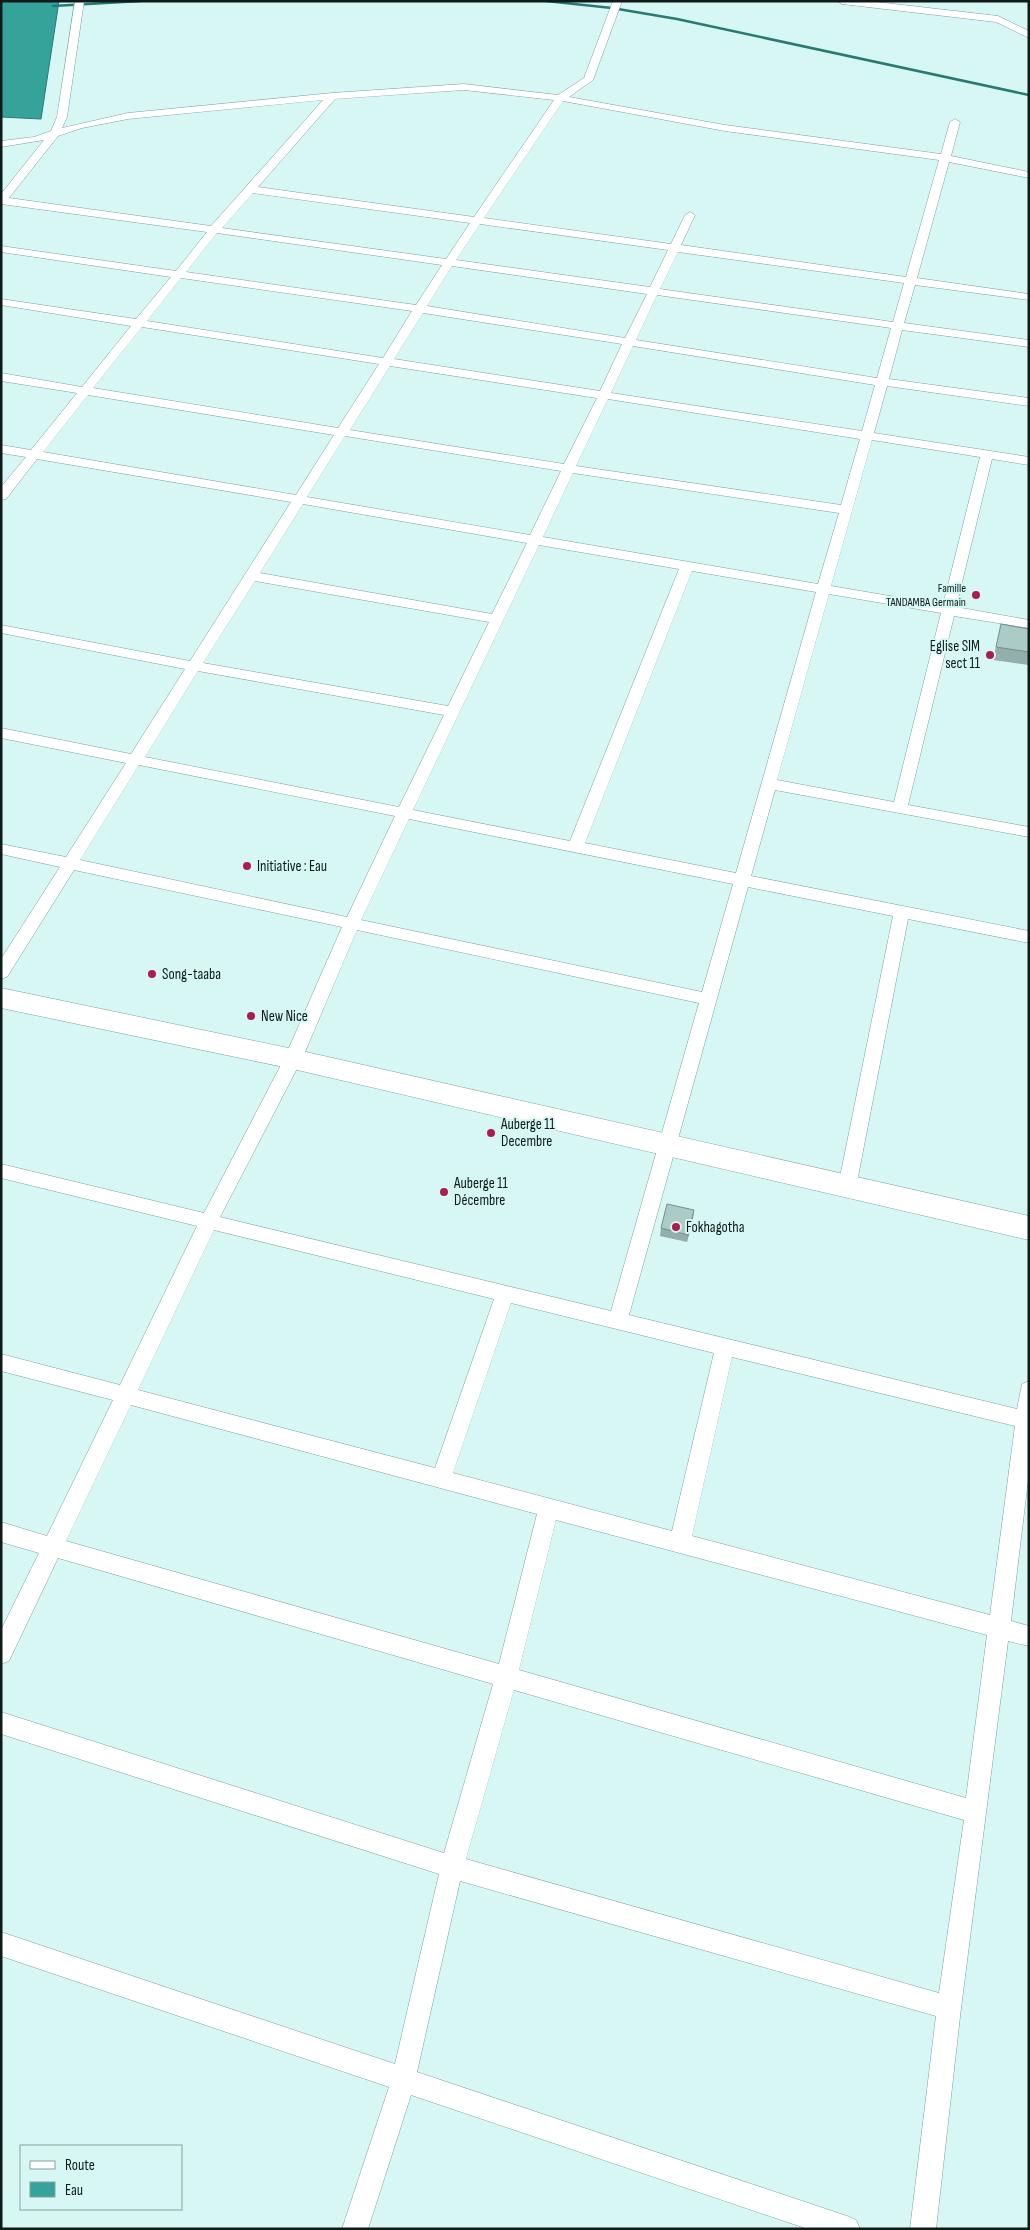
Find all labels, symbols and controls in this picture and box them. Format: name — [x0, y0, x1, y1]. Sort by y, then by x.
place label: Famille TANDAMBA Germain — [886, 581, 966, 610]
marker: Famille TANDAMBA Germain — [970, 589, 982, 601]
place label: Eglise SIM sect 11 — [930, 637, 981, 673]
marker: Eglise SIM sect 11 — [984, 649, 996, 661]
place label: Initiative : Eau — [257, 857, 327, 876]
marker: Initiative : Eau — [241, 860, 253, 872]
place label: Song-taaba — [162, 965, 221, 984]
marker: Song-taaba — [146, 968, 158, 980]
place label: New Nice — [261, 1007, 308, 1026]
marker: New Nice — [245, 1010, 257, 1022]
place label: Auberge 11 Decembre — [500, 1115, 555, 1151]
marker: Auberge 11 Decembre — [485, 1127, 497, 1139]
place label: Auberge 11 Décembre — [453, 1174, 508, 1210]
marker: Auberge 11 Décembre — [438, 1186, 450, 1198]
place label: Fokhagotha — [686, 1218, 745, 1237]
marker: Fokhagotha — [670, 1221, 682, 1233]
legend — [20, 2145, 182, 2210]
text: Route — [65, 2156, 95, 2175]
text: Eau — [65, 2181, 83, 2200]

